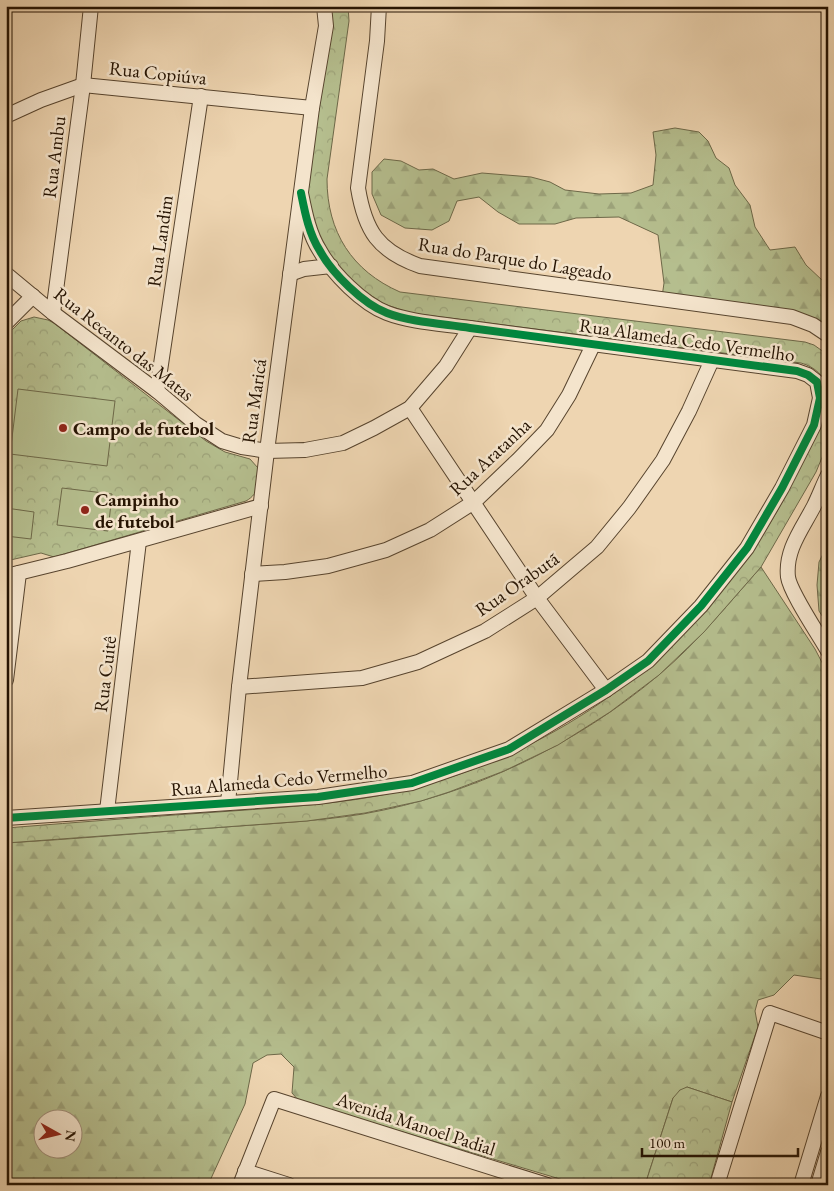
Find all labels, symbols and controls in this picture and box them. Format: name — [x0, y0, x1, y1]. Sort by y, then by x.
street label: Rua Copiúva — [108, 55, 208, 91]
street label: Rua Ambu — [37, 114, 71, 200]
street label: Rua Landim — [141, 193, 179, 289]
street label: Rua do Parque do Lageado — [416, 231, 614, 287]
street label: Rua Recanto das Matas — [49, 281, 199, 407]
street label: Rua Alameda Cedo Vermelho — [578, 312, 796, 368]
street label: Rua Maricá — [236, 357, 272, 445]
street label: Rua Aratanha — [444, 412, 536, 501]
place label: Campo de futebol — [73, 416, 215, 441]
marker: Campo de futebol — [57, 422, 69, 434]
place label: Campinho de futebol — [95, 487, 179, 534]
marker: Campinho de futebol — [79, 504, 91, 516]
street label: Rua Orabutã — [470, 546, 564, 622]
street label: Rua Cuitê — [88, 635, 122, 713]
street label: Rua Alameda Cedo Vermelho — [170, 758, 388, 802]
street label: Avenida Manoel Padial — [332, 1086, 499, 1162]
north arrow — [32, 1108, 82, 1158]
scale bar — [642, 1126, 798, 1158]
text: N — [61, 1129, 81, 1143]
text: 100 m — [649, 1133, 686, 1152]

